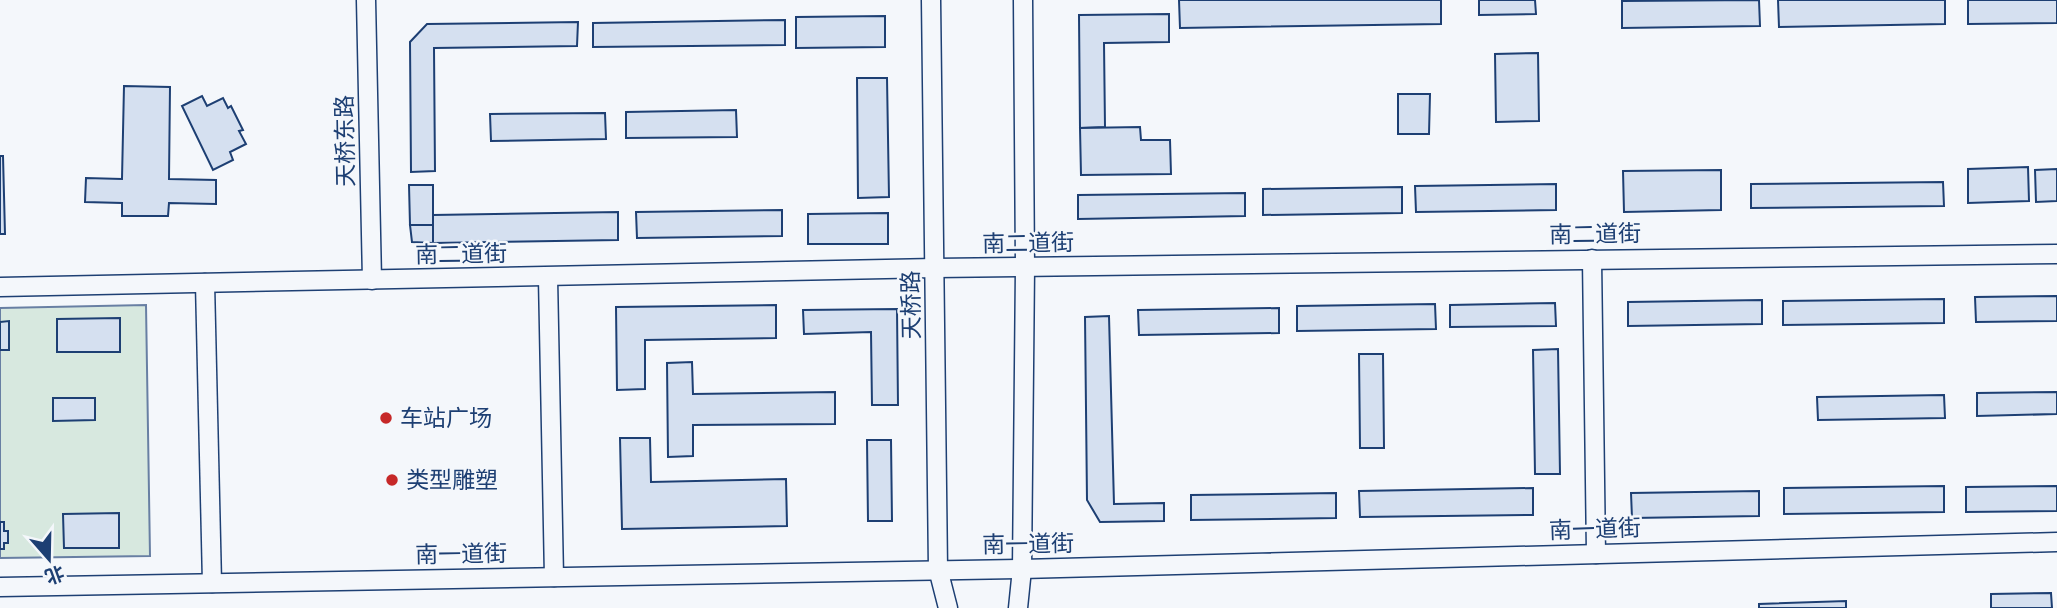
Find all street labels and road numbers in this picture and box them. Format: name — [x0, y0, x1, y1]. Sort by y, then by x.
street label: 天桥东路 — [329, 95, 360, 187]
street label: 南二道街 — [1549, 218, 1641, 249]
street label: 南二道街 — [982, 227, 1074, 258]
street label: 南二道街 — [415, 238, 507, 269]
street label: 天桥路 — [895, 270, 926, 340]
street label: 南一道街 — [1549, 512, 1641, 545]
street label: 南一道街 — [982, 528, 1074, 559]
street label: 南一道街 — [415, 538, 507, 569]

